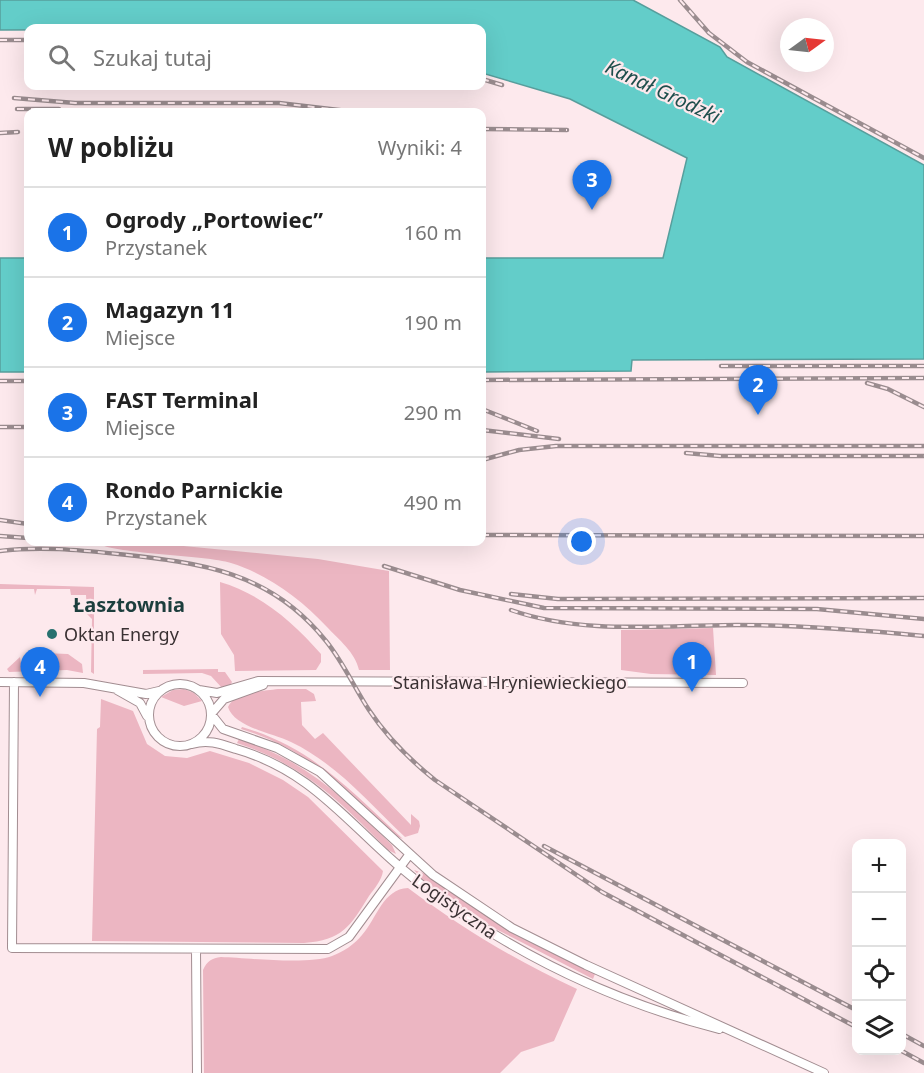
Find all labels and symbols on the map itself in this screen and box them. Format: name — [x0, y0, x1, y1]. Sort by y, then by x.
north arrow — [780, 18, 834, 72]
water label: Kanał Grodzki — [601, 53, 726, 130]
pin: 3 — [572, 160, 612, 210]
pin: 2 — [738, 366, 777, 415]
your location — [567, 527, 596, 556]
district label: Łasztownia — [73, 591, 185, 618]
place label: Oktan Energy — [64, 622, 180, 646]
marker: Oktan Energy — [45, 627, 59, 641]
pin: 1 — [672, 642, 712, 692]
pin: 4 — [20, 648, 60, 697]
street label: Stanisława Hryniewieckiego — [393, 670, 627, 694]
street label: Logistyczna — [408, 868, 502, 944]

